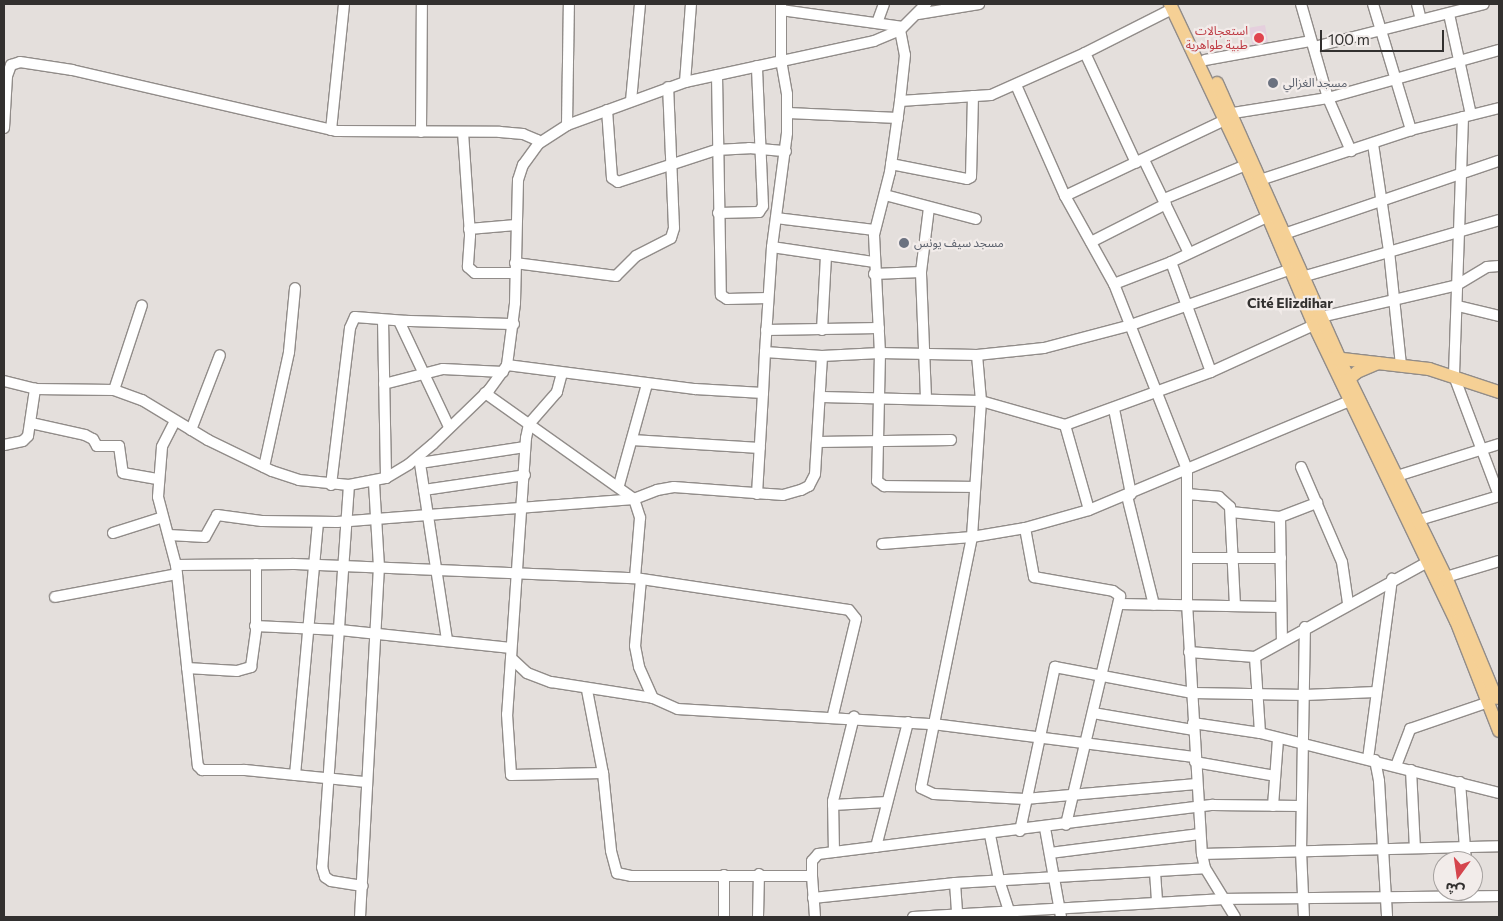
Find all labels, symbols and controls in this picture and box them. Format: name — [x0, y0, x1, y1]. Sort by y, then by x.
scale bar — [1323, 20, 1447, 52]
place label: استعجالات طبية طواهرية — [1186, 24, 1248, 52]
text: 100 m — [1328, 30, 1370, 48]
marker: استعجالات طبية طواهرية — [1252, 31, 1266, 45]
place label: مسجد الغزالي — [1283, 76, 1347, 90]
marker: مسجد الغزالي — [1267, 77, 1279, 89]
place label: مسجد سيف يونس — [914, 236, 1004, 250]
marker: مسجد سيف يونس — [898, 237, 910, 249]
district label: Cité Elizdihar — [1247, 295, 1333, 311]
north arrow — [1433, 851, 1483, 901]
text: ش — [1443, 880, 1466, 901]

